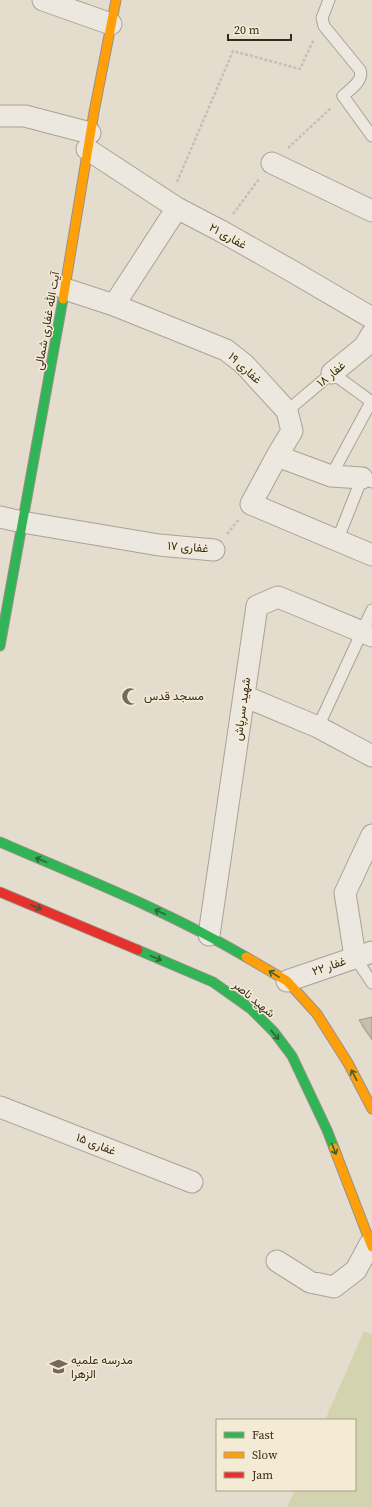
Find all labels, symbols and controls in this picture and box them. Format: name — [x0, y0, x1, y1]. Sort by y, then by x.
scale bar — [228, 16, 291, 42]
text: 20 m — [234, 22, 260, 38]
street label: غفاری ۲۱ — [206, 219, 250, 253]
street label: آیت الله غفاری شمالی — [30, 269, 64, 372]
street label: غفاری ۱۹ — [225, 349, 265, 387]
street label: غفار ۱۸ — [313, 357, 349, 391]
street label: غفاری ۱۷ — [167, 538, 209, 556]
street label: شهید سرپاش — [230, 676, 254, 742]
mosque icon: مسجد قدس — [121, 686, 141, 706]
place label: مسجد قدس — [144, 688, 204, 704]
one-way arrow — [35, 856, 47, 863]
one-way arrow — [29, 904, 41, 911]
one-way arrow — [155, 908, 167, 915]
street label: غفار ۲۲ — [310, 953, 348, 979]
one-way arrow — [149, 954, 161, 962]
one-way arrow — [268, 969, 280, 977]
street label: شهید ناصر — [229, 976, 278, 1021]
one-way arrow — [270, 1029, 279, 1040]
one-way arrow — [349, 1069, 357, 1081]
street label: غفاری ۱۵ — [74, 1129, 118, 1159]
one-way arrow — [331, 1143, 339, 1155]
place label: مدرسه علمیه الزهرا — [71, 1352, 133, 1382]
school or university icon: مدرسه علمیه الزهرا — [48, 1357, 68, 1377]
legend — [216, 1419, 356, 1491]
text: Fast — [252, 1427, 274, 1443]
text: Slow — [252, 1447, 278, 1463]
text: Jam — [251, 1467, 273, 1483]

